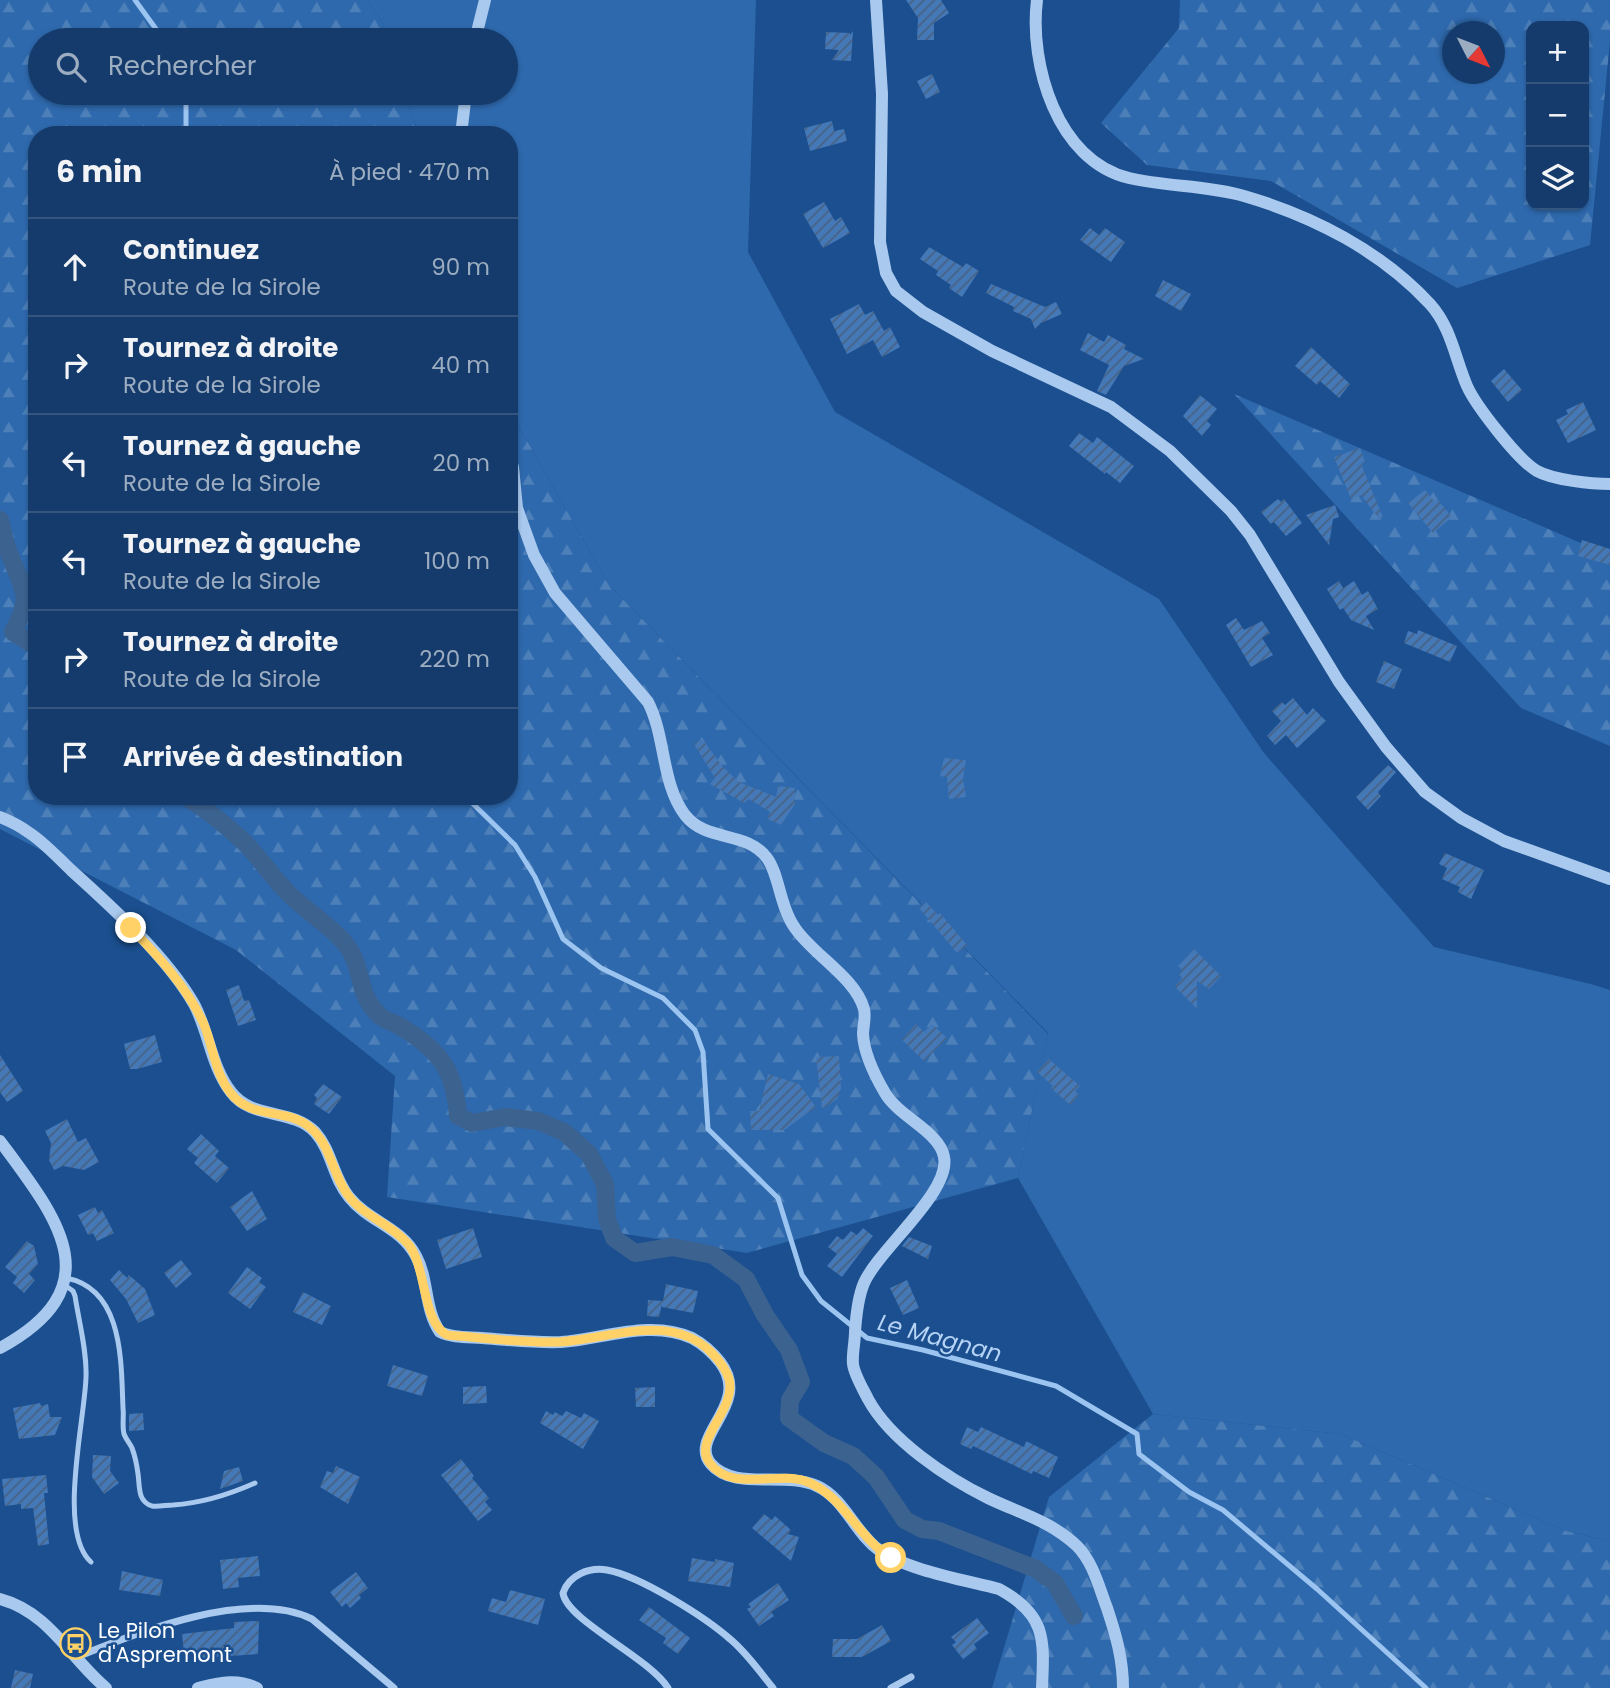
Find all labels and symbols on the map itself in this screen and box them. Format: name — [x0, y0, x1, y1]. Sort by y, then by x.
north arrow — [1442, 21, 1505, 84]
route end — [115, 912, 146, 943]
water label: Le Magnan — [875, 1306, 1005, 1370]
route start — [875, 1542, 906, 1573]
place label: Le Pilon d'Aspremont — [98, 1616, 232, 1669]
bus stop icon: Le Pilon d'Aspremont — [58, 1626, 92, 1660]

